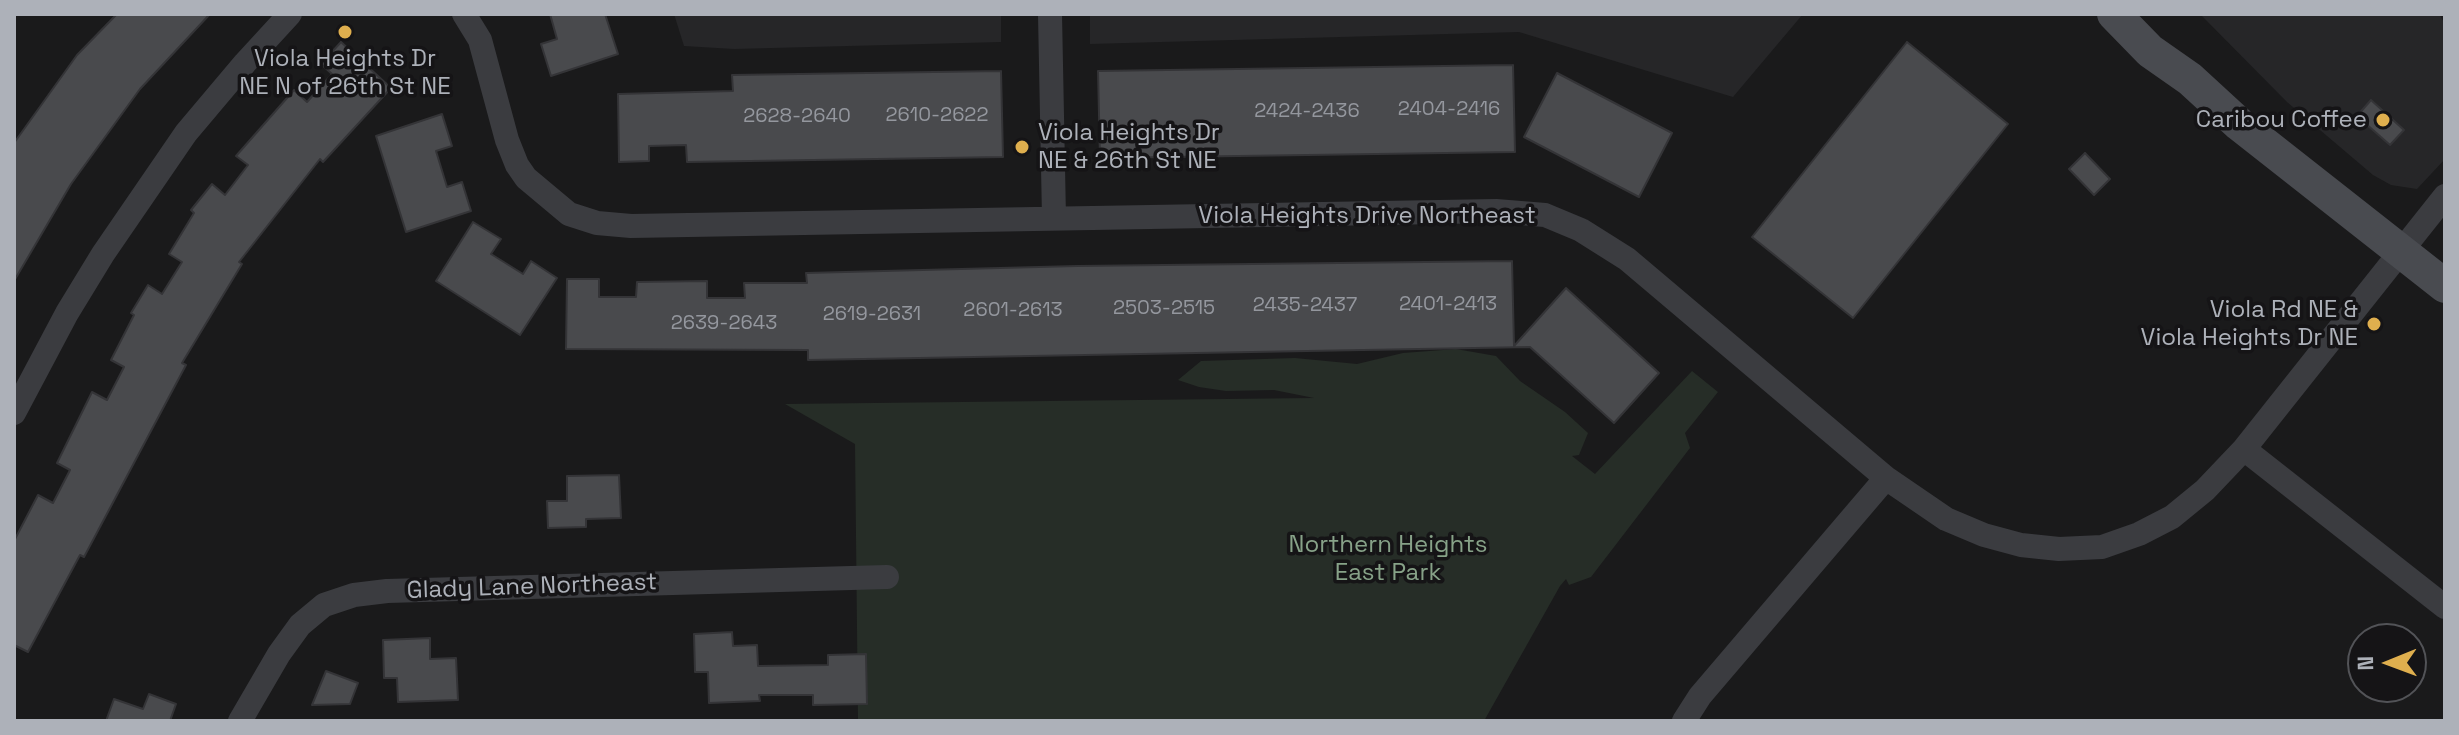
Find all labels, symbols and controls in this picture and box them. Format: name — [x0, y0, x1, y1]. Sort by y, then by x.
marker: Viola Heights Dr NE N of 26th St NE — [336, 23, 354, 41]
place label: Viola Heights Dr NE N of 26th St NE — [239, 45, 451, 101]
house number: 2404-2416 — [1398, 98, 1500, 122]
house number: 2424-2436 — [1254, 100, 1360, 124]
house number: 2610-2622 — [886, 104, 988, 128]
house number: 2628-2640 — [743, 105, 851, 129]
place label: Caribou Coffee — [2196, 106, 2367, 134]
marker: Caribou Coffee — [2374, 111, 2392, 129]
place label: Viola Heights Dr NE & 26th St NE — [1038, 119, 1220, 175]
marker: Viola Heights Dr NE & 26th St NE — [1013, 138, 1031, 156]
street label: Viola Heights Drive Northeast — [1198, 202, 1536, 230]
house number: 2401-2413 — [1399, 293, 1497, 317]
house number: 2435-2437 — [1253, 294, 1357, 318]
place label: Viola Rd NE & Viola Heights Dr NE — [2141, 296, 2358, 352]
house number: 2503-2515 — [1113, 297, 1215, 321]
house number: 2601-2613 — [963, 299, 1063, 323]
house number: 2619-2631 — [823, 303, 921, 327]
house number: 2639-2643 — [671, 312, 777, 336]
marker: Viola Rd NE & Viola Heights Dr NE — [2365, 315, 2383, 333]
park label: Northern Heights East Park — [1288, 531, 1488, 587]
street label: Glady Lane Northeast — [406, 568, 658, 606]
north arrow — [2347, 623, 2427, 703]
text: N — [2351, 656, 2379, 671]

